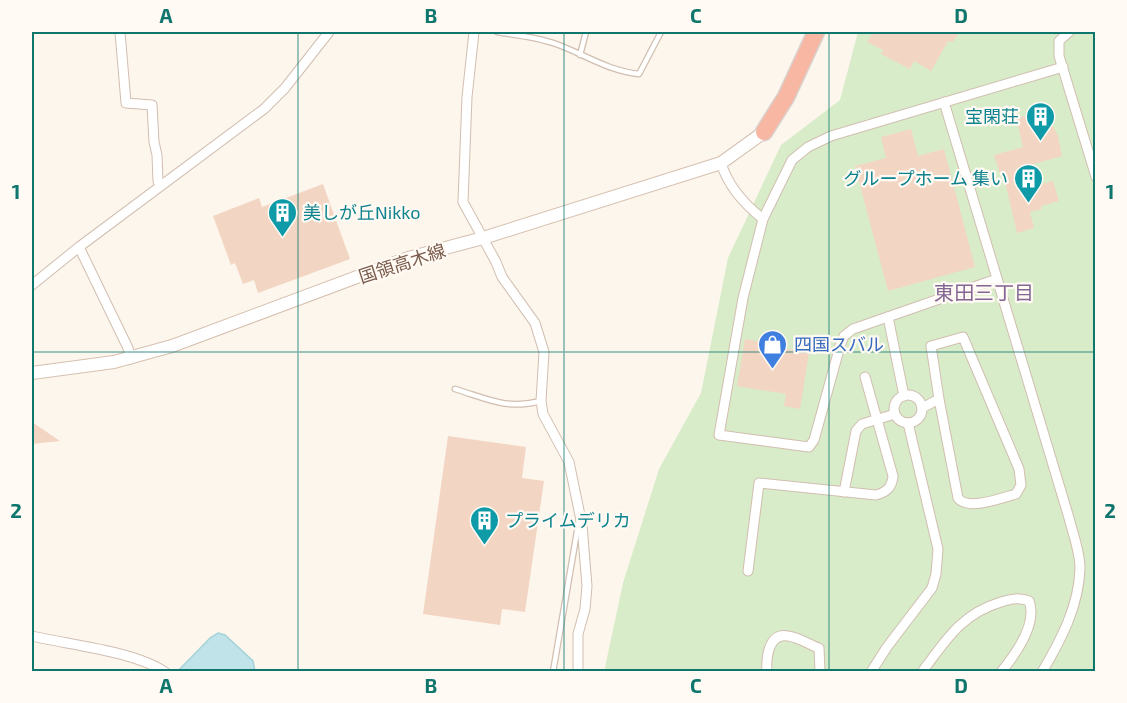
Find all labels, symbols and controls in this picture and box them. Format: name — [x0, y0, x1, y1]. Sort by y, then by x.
text: A — [159, 3, 173, 27]
text: B — [425, 3, 437, 27]
text: C — [690, 3, 702, 27]
text: D — [954, 3, 968, 27]
building icon: 宝閑荘 — [1024, 100, 1056, 142]
place label: 宝閑荘 — [965, 105, 1019, 127]
building icon: グループホーム 集い — [1013, 162, 1045, 204]
place label: グループホーム 集い — [844, 167, 1008, 189]
text: 1 — [12, 179, 20, 203]
text: 1 — [1106, 179, 1114, 203]
building icon: 美しが丘Nikko — [266, 196, 298, 238]
place label: 美しが丘Nikko — [303, 201, 420, 223]
street label: 国領高木線 — [356, 239, 448, 287]
district label: 東田三丁目 — [934, 280, 1034, 304]
shop icon: 四国スバル — [757, 328, 789, 370]
place label: 四国スバル — [794, 333, 884, 355]
text: 2 — [10, 498, 22, 522]
text: 2 — [1104, 498, 1116, 522]
building icon: プライムデリカ — [468, 504, 500, 546]
place label: プライムデリカ — [505, 509, 631, 531]
text: A — [159, 673, 173, 697]
text: B — [425, 673, 437, 697]
text: C — [690, 673, 702, 697]
text: D — [954, 673, 968, 697]

